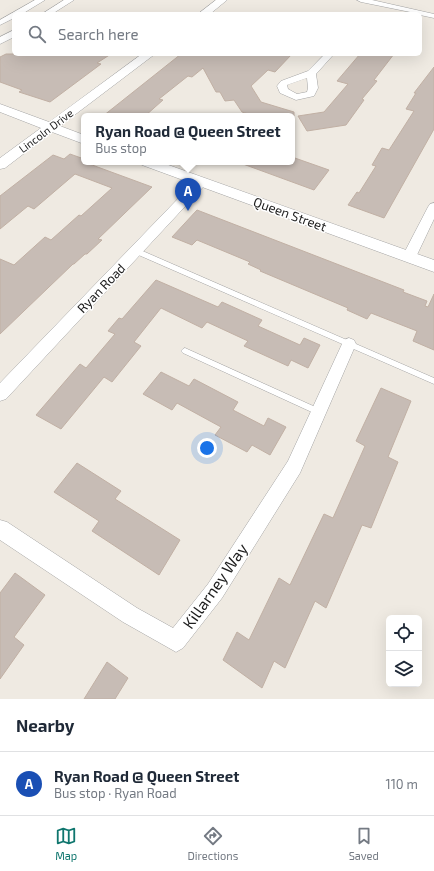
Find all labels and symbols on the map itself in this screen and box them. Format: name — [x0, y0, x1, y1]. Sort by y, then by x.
street label: Lincoln Drive — [16, 106, 75, 155]
pin: A — [175, 178, 201, 211]
street label: Queen Street — [251, 193, 329, 235]
street label: Ryan Road — [74, 260, 128, 316]
your location — [197, 438, 217, 458]
street label: Killarney Way — [178, 539, 251, 632]

